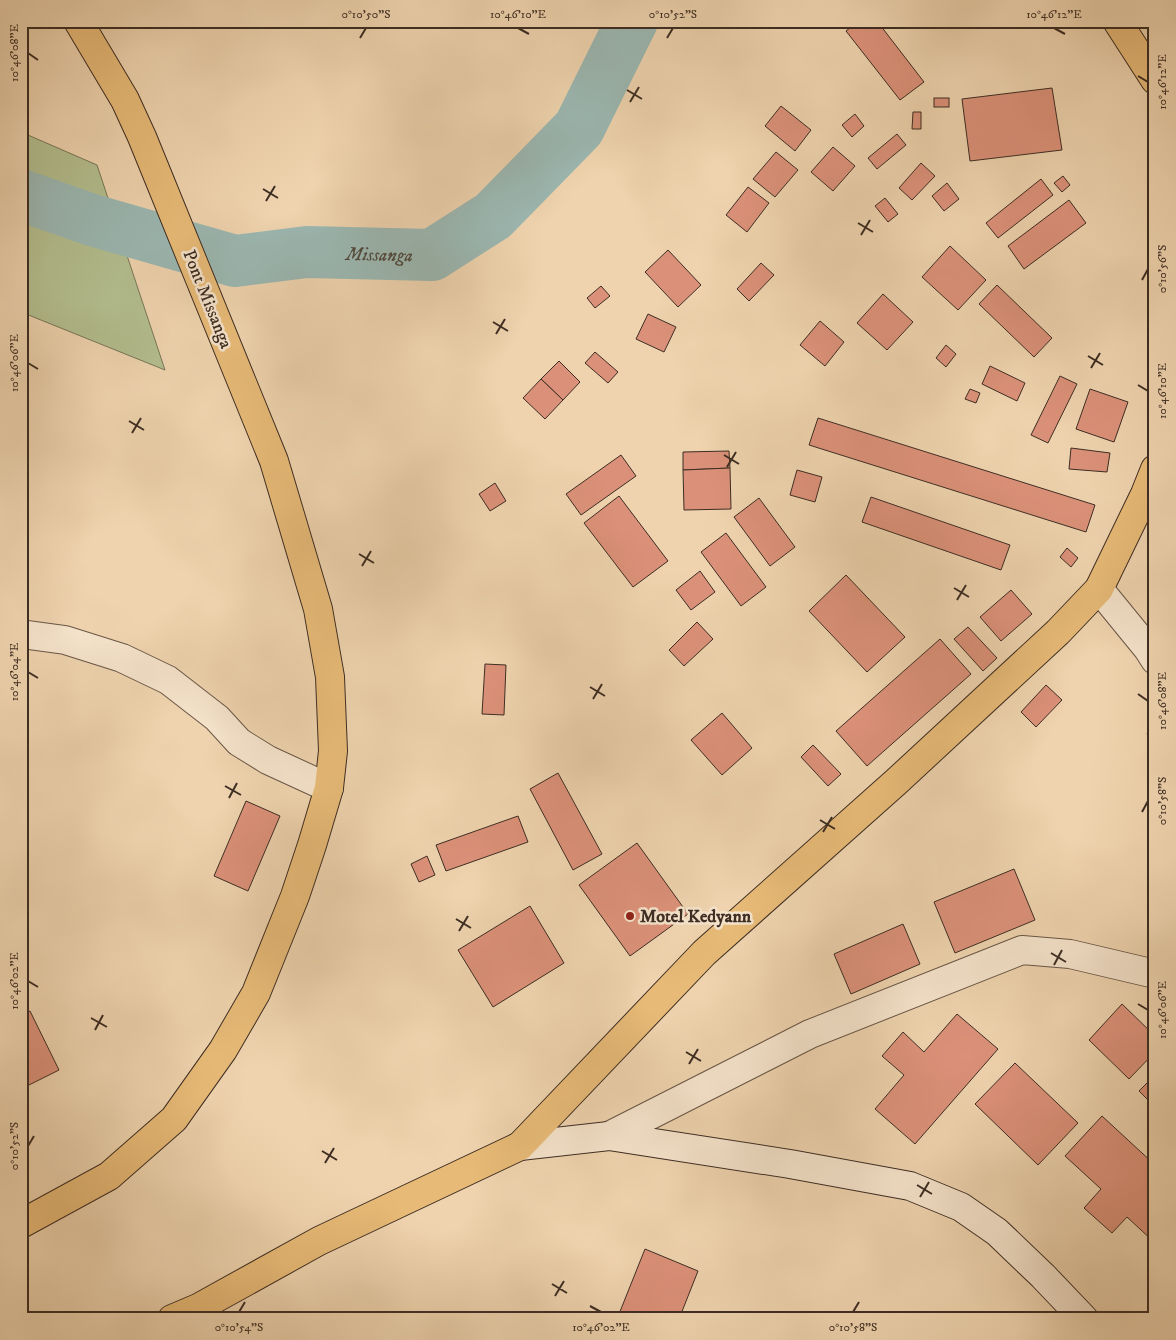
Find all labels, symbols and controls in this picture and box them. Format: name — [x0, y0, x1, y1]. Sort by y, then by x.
text: 0°10'50"S — [342, 7, 390, 22]
text: 10°46'10"E — [490, 7, 547, 22]
text: 0°10'52"S — [649, 7, 697, 22]
text: 10°46'12"E — [1026, 7, 1082, 22]
text: 10°46'08"E — [7, 24, 22, 82]
text: 10°46'12"E — [1155, 54, 1170, 110]
water label: Missanga — [344, 243, 413, 268]
text: 0°10'56"S — [1155, 245, 1170, 293]
street label: Pont Missanga — [177, 247, 237, 352]
text: 10°46'06"E — [7, 333, 22, 392]
text: 10°46'10"E — [1155, 362, 1170, 419]
text: 10°46'04"E — [7, 642, 22, 701]
text: 10°46'08"E — [1155, 672, 1170, 730]
text: 0°10'58"S — [1155, 777, 1170, 825]
place label: Motel Kedyann — [640, 906, 752, 928]
marker: Motel Kedyann — [624, 910, 636, 922]
text: 10°46'02"E — [7, 952, 22, 1010]
text: 10°46'06"E — [1155, 980, 1170, 1039]
text: 0°10'52"S — [7, 1122, 22, 1170]
text: 0°10'54"S — [215, 1320, 263, 1335]
text: 10°46'02"E — [572, 1320, 630, 1335]
text: 0°10'58"S — [829, 1320, 877, 1335]

